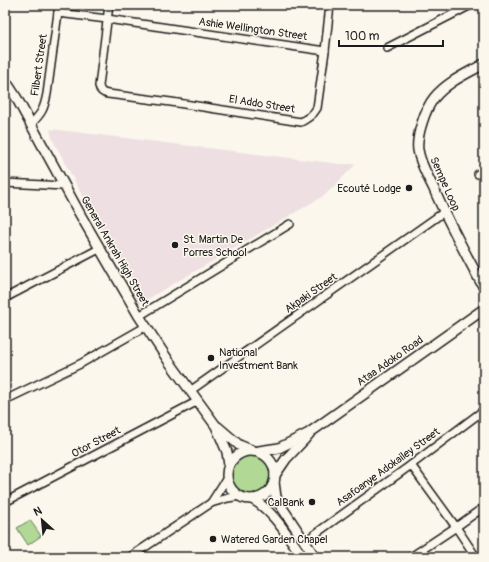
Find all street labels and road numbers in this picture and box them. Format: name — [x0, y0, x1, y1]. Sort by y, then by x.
street label: Ashie Wellington Street — [198, 15, 309, 43]
street label: Filbert Street — [28, 33, 50, 97]
street label: El Addo Street — [228, 92, 296, 116]
street label: Sempe Loop — [427, 155, 463, 213]
street label: General Ankrah High Street — [78, 194, 152, 309]
street label: Akpaki Street — [282, 270, 340, 316]
street label: Ataa Adoko Road — [354, 333, 426, 389]
street label: Otor Street — [69, 423, 123, 460]
street label: Asafoanye Adokailey Street — [334, 425, 443, 509]

